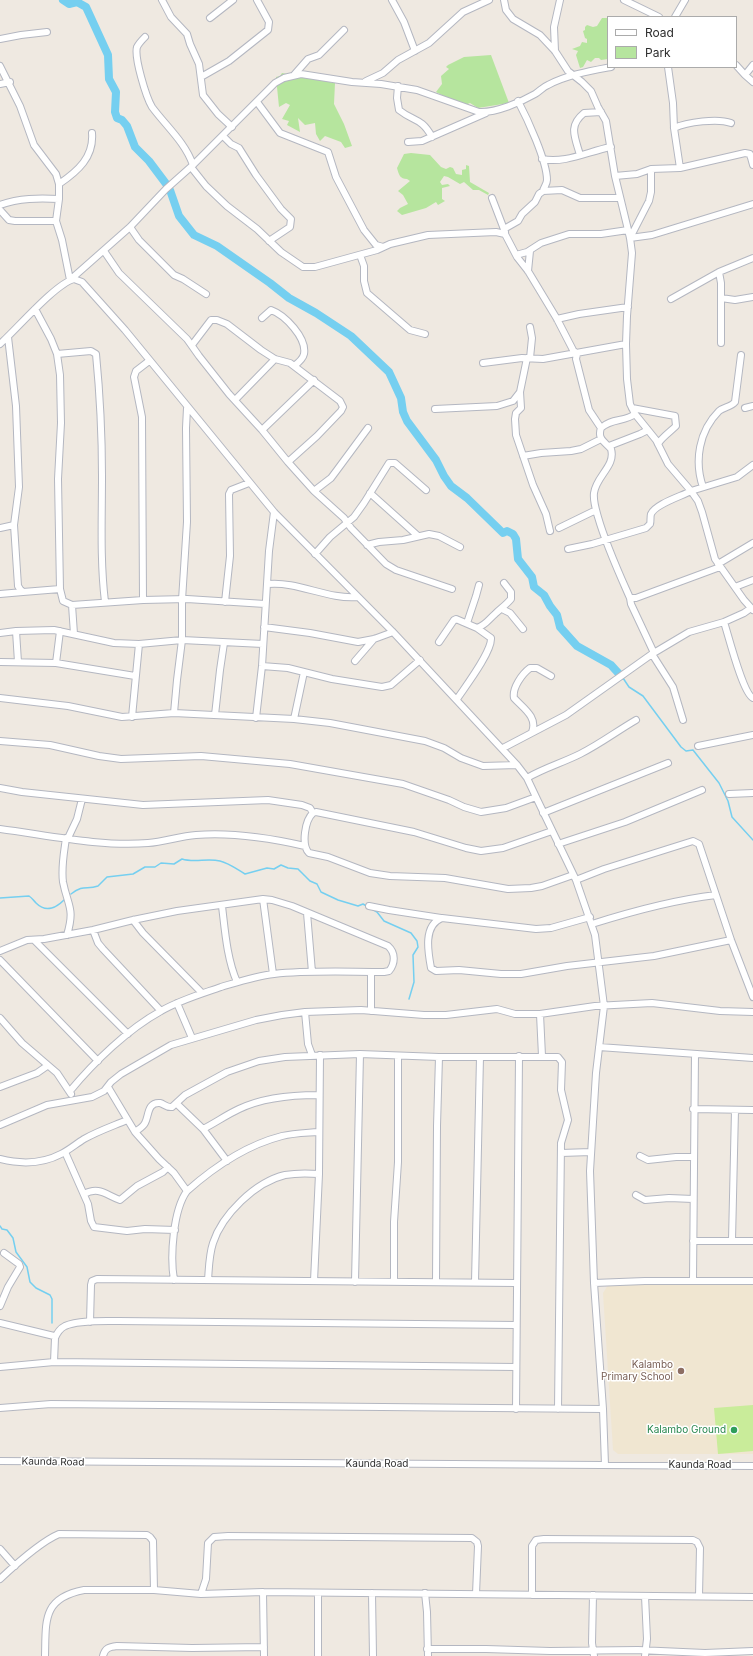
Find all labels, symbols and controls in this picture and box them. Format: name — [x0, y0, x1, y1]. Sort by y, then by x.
legend — [607, 16, 737, 68]
text: Road — [645, 25, 674, 40]
text: Park — [645, 45, 671, 60]
place label: Kalambo Primary School — [601, 1359, 673, 1382]
marker: Kalambo Primary School — [676, 1366, 686, 1376]
place label: Kalambo Ground — [647, 1424, 726, 1436]
marker: Kalambo Ground — [729, 1425, 739, 1435]
street label: Kaunda Road — [21, 1455, 85, 1469]
street label: Kaunda Road — [346, 1458, 408, 1470]
street label: Kaunda Road — [669, 1459, 731, 1471]

